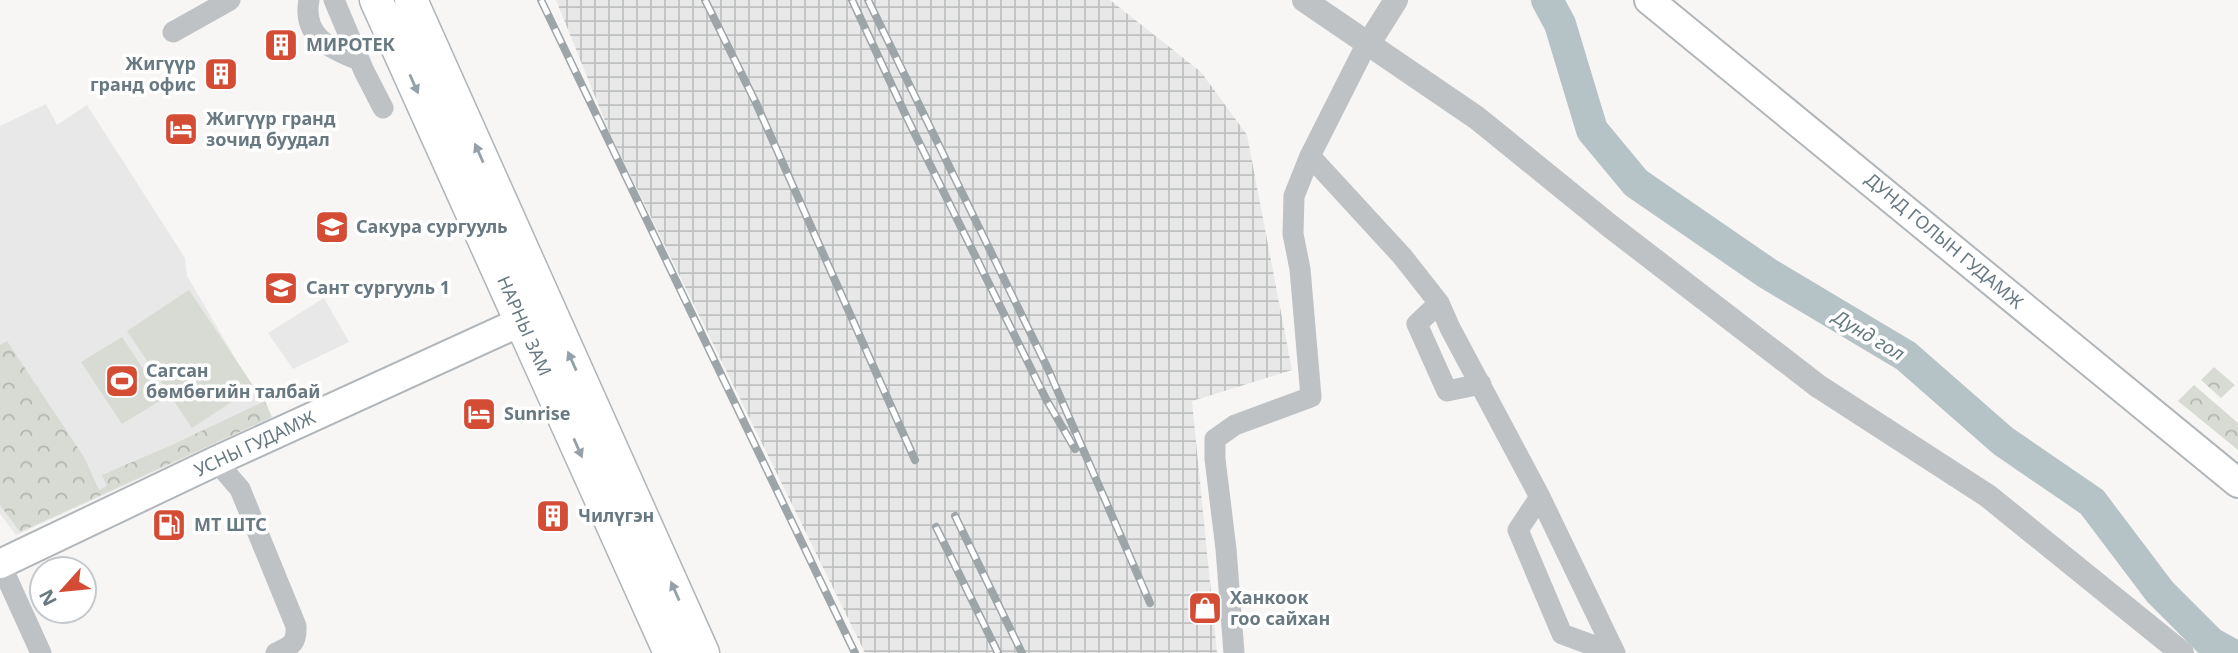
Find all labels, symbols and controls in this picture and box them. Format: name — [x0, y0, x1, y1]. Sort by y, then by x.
building icon: МИРОТЕК — [262, 26, 300, 64]
place label: МИРОТЕК — [306, 32, 396, 56]
place label: Жигүүр гранд офис — [90, 51, 196, 96]
building icon: Жигүүр гранд офис — [202, 55, 240, 93]
one-way arrow — [409, 74, 420, 95]
place label: Жигүүр гранд зочид буудал — [206, 106, 336, 151]
hotel icon: Жигүүр гранд зочид буудал — [162, 110, 200, 148]
one-way arrow — [473, 143, 485, 163]
street label: ДУНД ГОЛЫН ГУДАМЖ — [1861, 167, 2029, 314]
school or university icon: Сакура сургууль — [313, 208, 351, 246]
place label: Сакура сургууль — [356, 214, 508, 238]
school or university icon: Сант сургууль 1 — [262, 269, 300, 307]
street label: НАРНЫ ЗАМ — [492, 272, 558, 379]
place label: Сант сургууль 1 — [306, 275, 450, 299]
water label: Дунд гол — [1827, 302, 1910, 367]
one-way arrow — [566, 351, 578, 371]
place label: Сагсан бөмбөгийн талбай — [146, 358, 320, 403]
sports icon: Сагсан бөмбөгийн талбай — [103, 362, 141, 400]
hotel icon: Sunrise — [460, 395, 498, 433]
place label: Sunrise — [504, 401, 571, 425]
street label: УСНЫ ГУДАМЖ — [190, 404, 320, 482]
one-way arrow — [572, 438, 584, 458]
building icon: Чилүгэн — [534, 497, 572, 535]
place label: Чилүгэн — [578, 503, 654, 527]
fuel station icon: МТ ШТС — [150, 506, 188, 544]
place label: МТ ШТС — [194, 512, 267, 536]
north arrow — [28, 555, 98, 625]
one-way arrow — [669, 581, 681, 601]
text: N — [33, 585, 63, 611]
place label: Ханкоок гоо сайхан — [1230, 585, 1330, 630]
shop icon: Ханкоок гоо сайхан — [1186, 589, 1224, 627]

